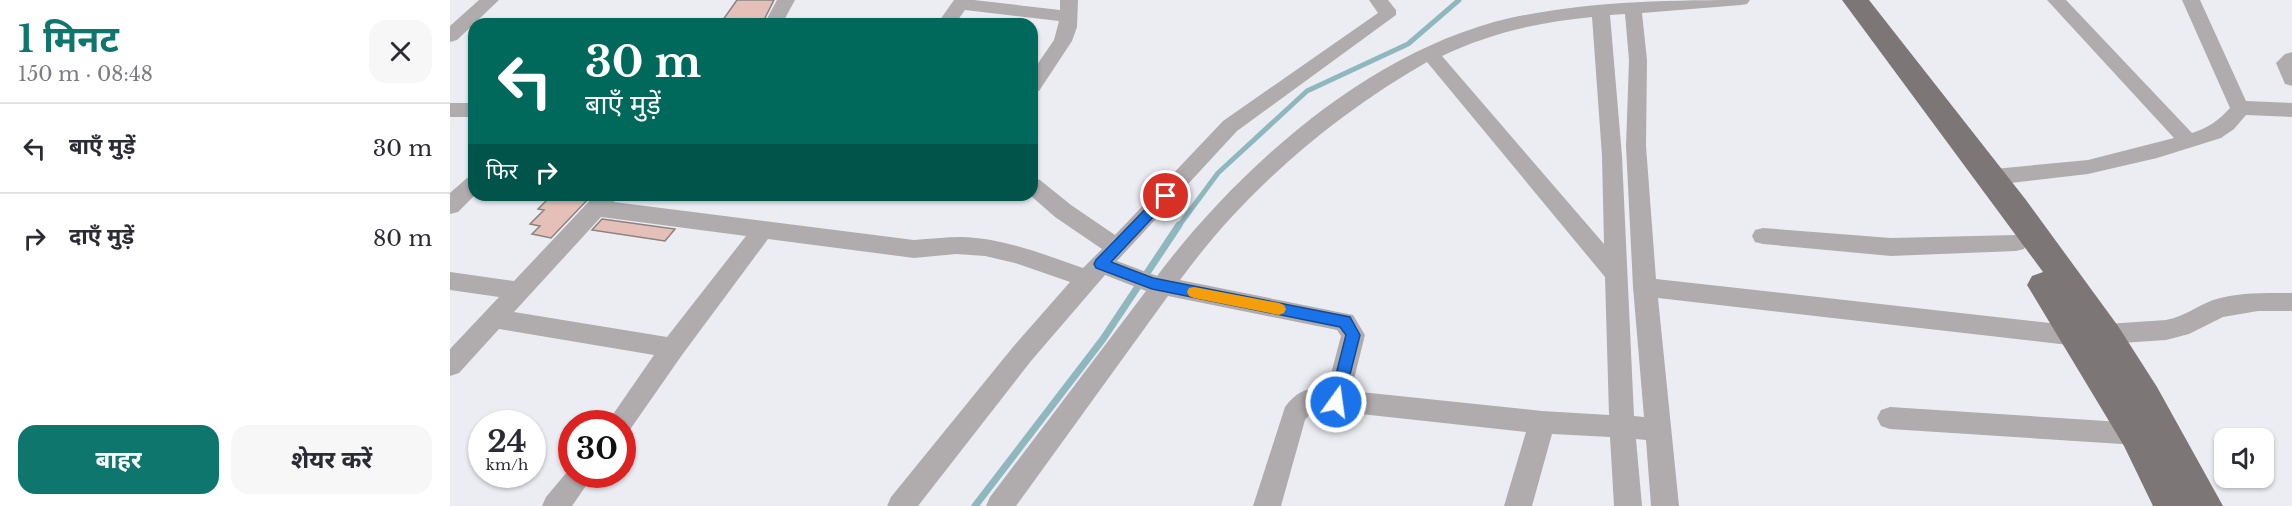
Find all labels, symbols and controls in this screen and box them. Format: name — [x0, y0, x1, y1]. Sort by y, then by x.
text: 1 मिनट — [18, 17, 119, 62]
button: close — [369, 20, 432, 83]
text: 30 m — [585, 36, 701, 88]
icon: left — [486, 42, 564, 120]
text: 150 m · 08:48 — [18, 62, 153, 86]
text: बाएँ मुड़ें — [585, 88, 661, 121]
icon: left — [18, 132, 51, 165]
text: बाएँ मुड़ें — [69, 133, 135, 160]
text: 30 m — [373, 135, 432, 162]
icon: right — [530, 156, 563, 189]
text: फिर — [486, 158, 518, 185]
pin — [1140, 170, 1191, 221]
icon: arrive — [1149, 179, 1182, 212]
icon: right — [18, 222, 51, 255]
text: दाएँ मुड़ें — [69, 223, 134, 250]
text: 80 m — [373, 225, 432, 252]
position arrow — [1304, 370, 1368, 434]
speed limit sign: 30 — [558, 410, 636, 488]
text: 24 — [487, 423, 527, 460]
button: बाहर — [18, 425, 219, 494]
button: शेयर करें — [231, 425, 432, 494]
map controls — [2214, 428, 2274, 488]
button: sound — [2214, 428, 2274, 488]
text: km/h — [486, 455, 528, 474]

